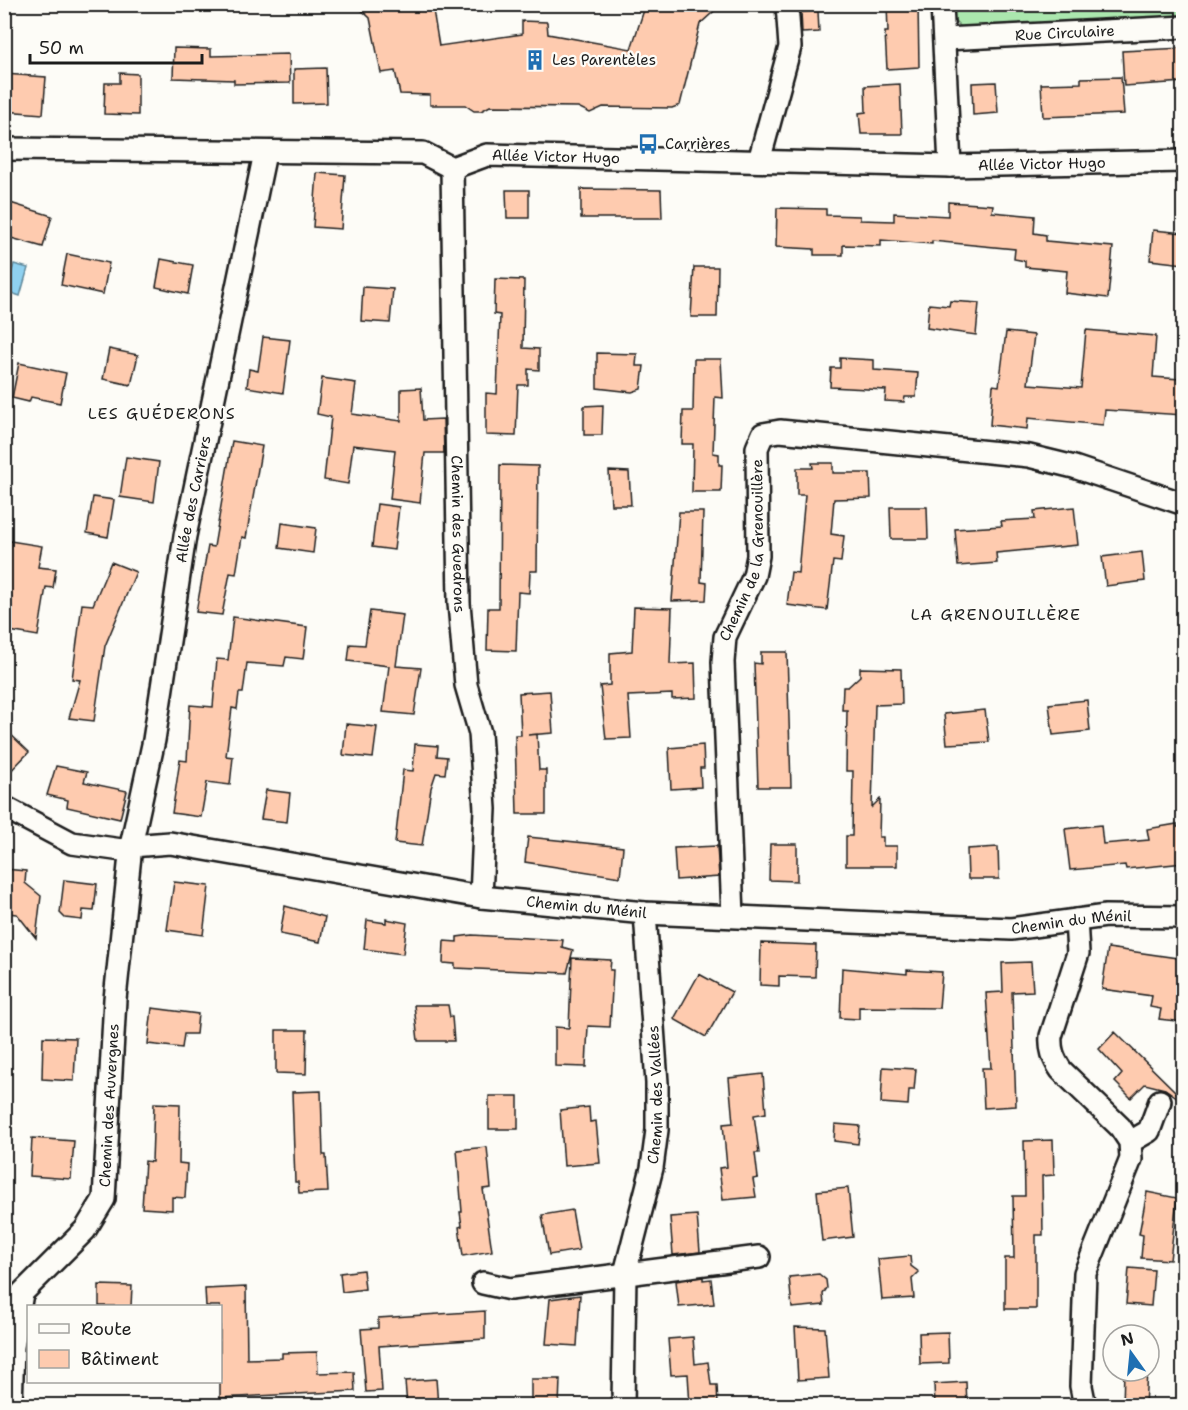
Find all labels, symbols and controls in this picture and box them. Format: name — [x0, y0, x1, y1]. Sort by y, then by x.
street label: Rue Circulaire — [1014, 20, 1115, 45]
scale bar — [30, 27, 202, 65]
text: 50 m — [39, 36, 84, 60]
building icon: Les Parentèles — [523, 48, 547, 72]
place label: Les Parentèles — [552, 50, 656, 70]
bus stop icon: Carrières — [636, 132, 660, 156]
place label: Carrières — [665, 134, 731, 154]
street label: Allée Victor Hugo — [492, 145, 620, 168]
street label: Allée Victor Hugo — [978, 153, 1106, 175]
district label: LES GUÉDERONS — [88, 403, 236, 424]
street label: Allée des Carriers — [171, 434, 216, 564]
street label: Chemin des Guedrons — [447, 455, 470, 613]
street label: Chemin de la Grenouillère — [714, 459, 769, 644]
district label: LA GRENOUILLÈRE — [911, 604, 1081, 625]
street label: Chemin du Ménil — [525, 891, 648, 923]
street label: Chemin du Ménil — [1010, 906, 1132, 939]
street label: Chemin des Auvergnes — [95, 1023, 124, 1188]
street label: Chemin des Vallées — [643, 1025, 668, 1165]
legend — [27, 1305, 222, 1383]
text: Route — [81, 1317, 132, 1341]
north arrow — [1101, 1323, 1161, 1383]
text: N — [1118, 1327, 1136, 1351]
text: Bâtiment — [81, 1347, 159, 1371]

